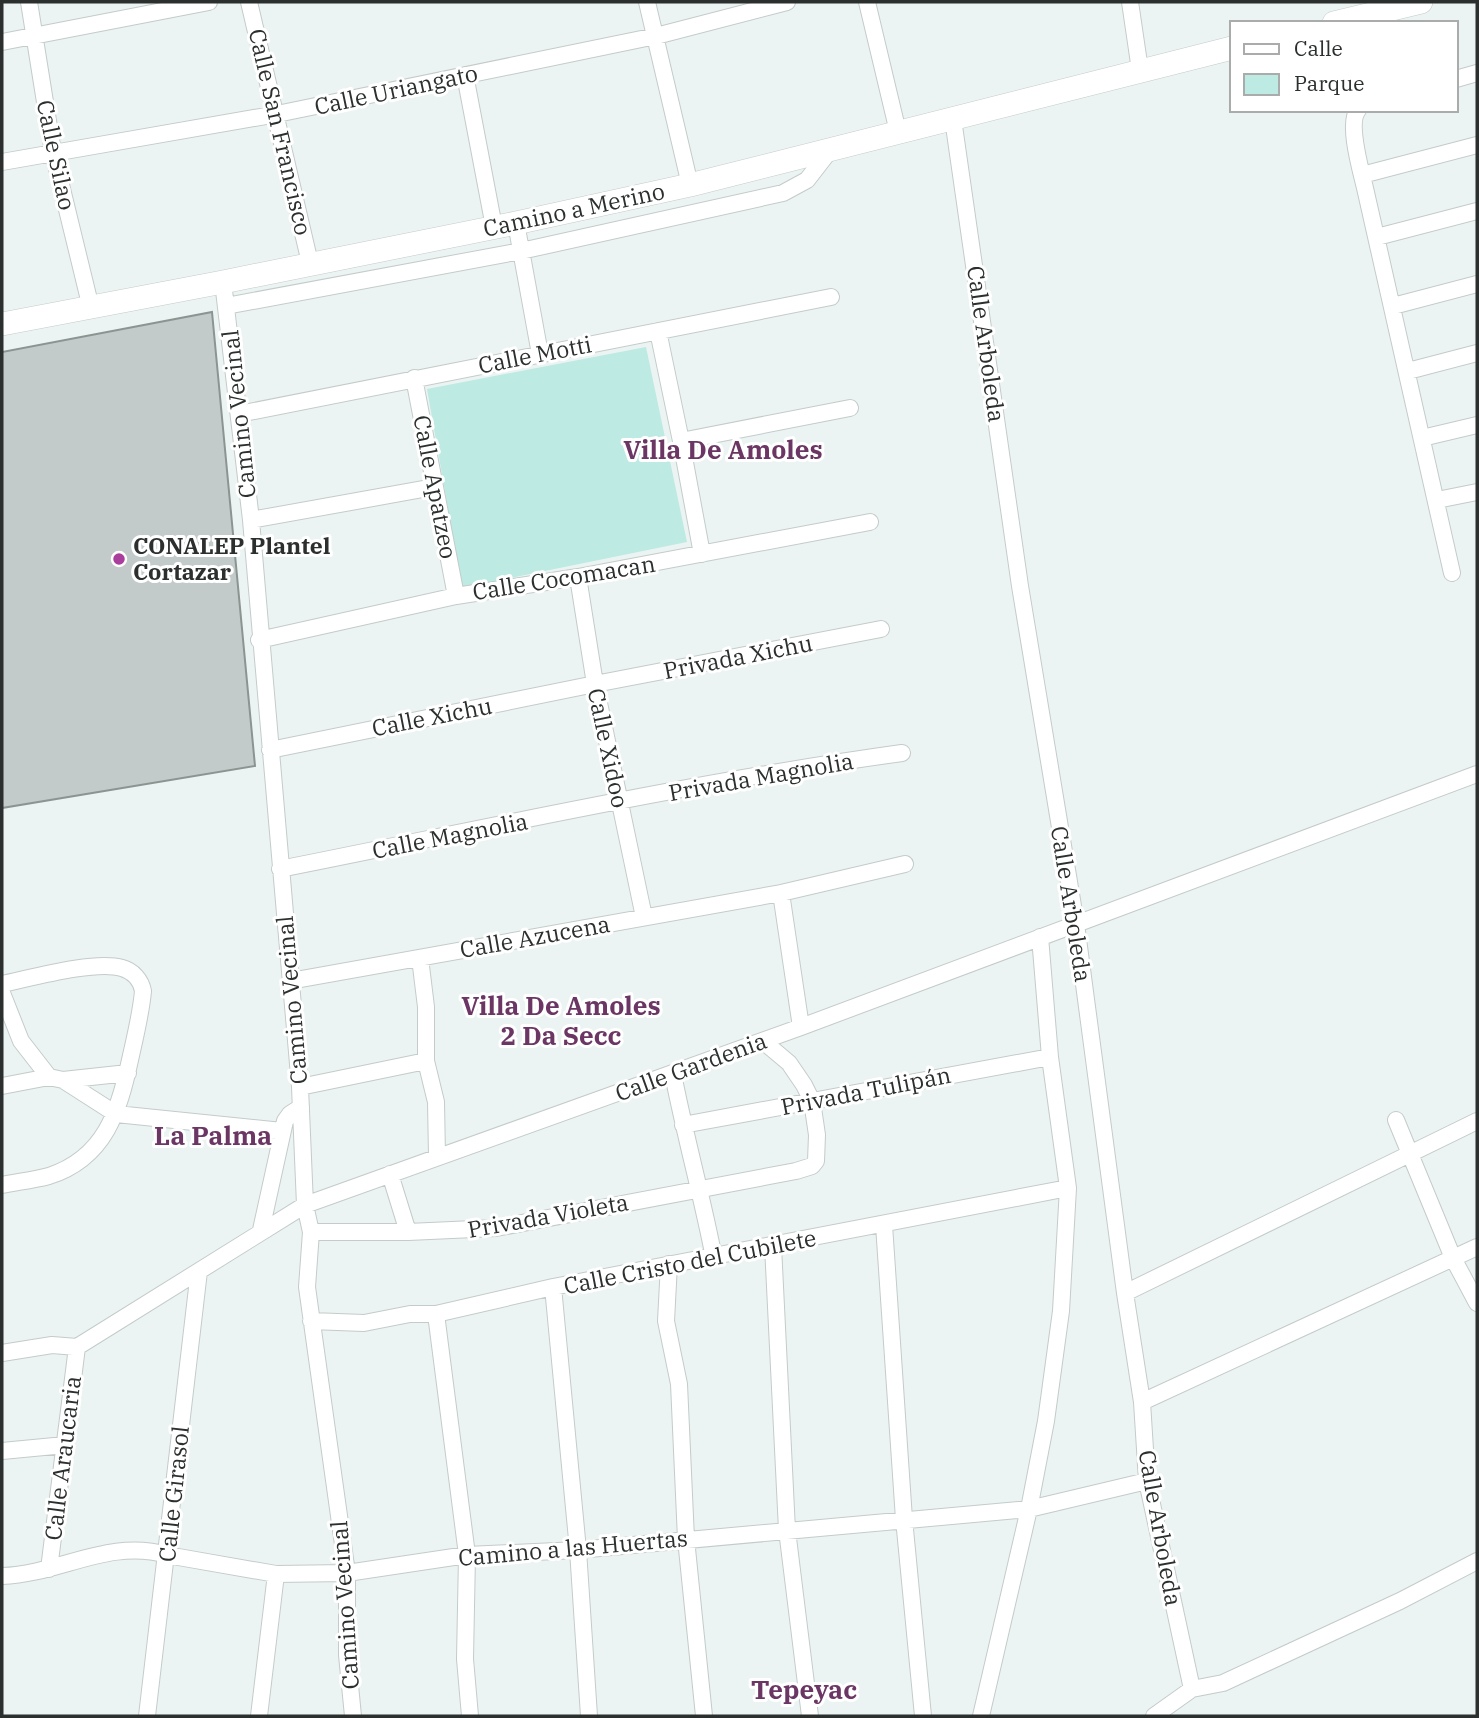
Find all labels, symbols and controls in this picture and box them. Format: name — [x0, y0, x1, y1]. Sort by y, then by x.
legend — [1230, 21, 1458, 112]
street label: Calle San Francisco — [243, 26, 319, 238]
text: Calle — [1294, 34, 1343, 62]
street label: Calle Uriangato — [311, 57, 480, 121]
text: Parque — [1294, 69, 1364, 97]
street label: Calle Silao — [31, 97, 83, 213]
street label: Camino a Merino — [480, 175, 667, 243]
street label: Calle Arboleda — [961, 264, 1013, 424]
street label: Camino Vecinal — [214, 328, 262, 500]
street label: Calle Motti — [476, 328, 594, 380]
street label: Calle Apatzeo — [407, 412, 465, 561]
district label: Villa De Amoles — [623, 432, 823, 466]
place label: CONALEP Plantel Cortazar — [133, 530, 330, 586]
street label: Calle Cocomacan — [470, 548, 657, 606]
marker: CONALEP Plantel Cortazar — [111, 551, 127, 567]
street label: Privada Xichu — [661, 627, 815, 685]
street label: Calle Xidoo — [582, 685, 636, 810]
street label: Calle Xichu — [369, 690, 494, 742]
street label: Privada Magnolia — [666, 745, 856, 807]
street label: Calle Magnolia — [369, 805, 530, 865]
street label: Calle Arboleda — [1045, 824, 1099, 984]
street label: Calle Azucena — [457, 908, 612, 964]
street label: Camino Vecinal — [269, 914, 313, 1086]
district label: Villa De Amoles 2 Da Secc — [461, 988, 661, 1052]
street label: Calle Gardenia — [611, 1025, 771, 1107]
street label: Privada Tulipán — [778, 1059, 953, 1121]
district label: La Palma — [154, 1118, 272, 1152]
street label: Privada Violeta — [465, 1186, 631, 1244]
street label: Calle Cristo del Cubilete — [561, 1222, 819, 1300]
street label: Calle Araucaria — [37, 1374, 87, 1542]
street label: Calle Girasol — [151, 1424, 195, 1563]
street label: Calle Arboleda — [1133, 1448, 1189, 1608]
street label: Camino Vecinal — [323, 1520, 365, 1690]
street label: Camino a las Huertas — [457, 1522, 689, 1572]
district label: Tepeyac — [751, 1672, 857, 1706]

